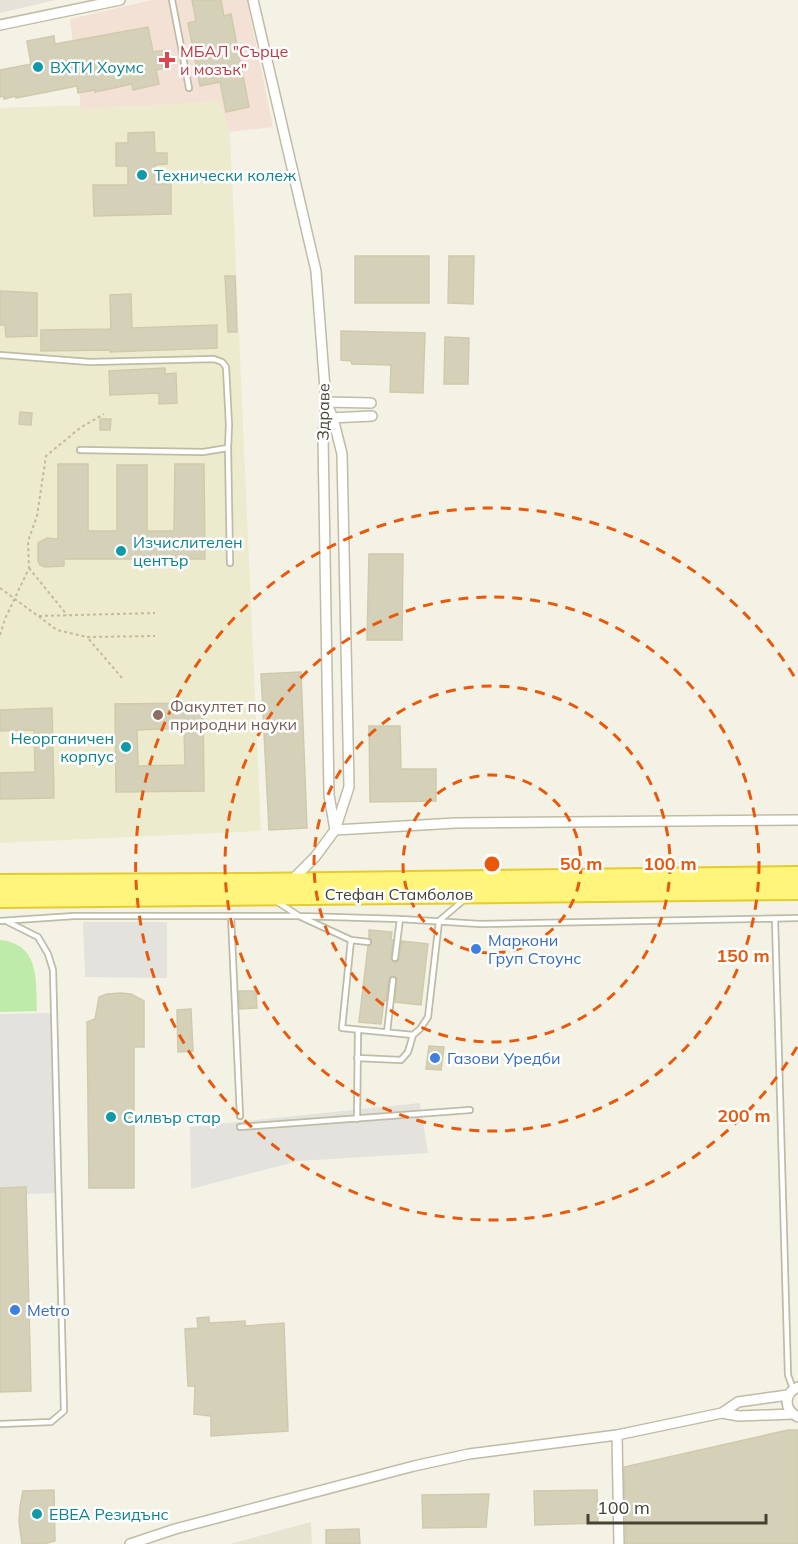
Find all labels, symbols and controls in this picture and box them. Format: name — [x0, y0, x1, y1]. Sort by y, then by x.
place label: МБАЛ "Сърце и мозък" — [180, 41, 289, 79]
marker: МБАЛ "Сърце и мозък" — [158, 51, 176, 69]
place label: ВХТИ Хоумс — [50, 57, 144, 77]
marker: ВХТИ Хоумс — [31, 60, 45, 74]
place label: Технически колеж — [154, 165, 296, 185]
marker: Технически колеж — [135, 168, 149, 182]
street label: Здраве — [312, 383, 334, 441]
place label: Изчислителен център — [133, 532, 243, 570]
marker: Изчислителен център — [114, 544, 128, 558]
place label: Факултет по природни науки — [170, 696, 297, 734]
marker: Факултет по природни науки — [151, 708, 165, 722]
place label: Неорганичен корпус — [10, 728, 114, 766]
marker: Неорганичен корпус — [119, 740, 133, 754]
text: 50 m — [560, 852, 602, 875]
text: 100 m — [643, 852, 697, 875]
centre of rings — [482, 854, 502, 874]
street label: Стефан Стамболов — [325, 884, 473, 904]
place label: Маркони Груп Стоунс — [488, 930, 581, 968]
marker: Маркони Груп Стоунс — [469, 942, 483, 956]
text: 150 m — [716, 944, 770, 967]
place label: Газови Уредби — [447, 1048, 561, 1068]
marker: Газови Уредби — [428, 1051, 442, 1065]
text: 200 m — [717, 1104, 771, 1127]
place label: Силвър стар — [123, 1107, 221, 1127]
marker: Силвър стар — [104, 1110, 118, 1124]
place label: Metro — [27, 1300, 70, 1320]
marker: Metro — [8, 1303, 22, 1317]
scale bar — [588, 1487, 766, 1525]
text: 100 m — [597, 1496, 650, 1519]
place label: ЕВЕА Резидънс — [49, 1504, 169, 1524]
marker: ЕВЕА Резидънс — [30, 1507, 44, 1521]

